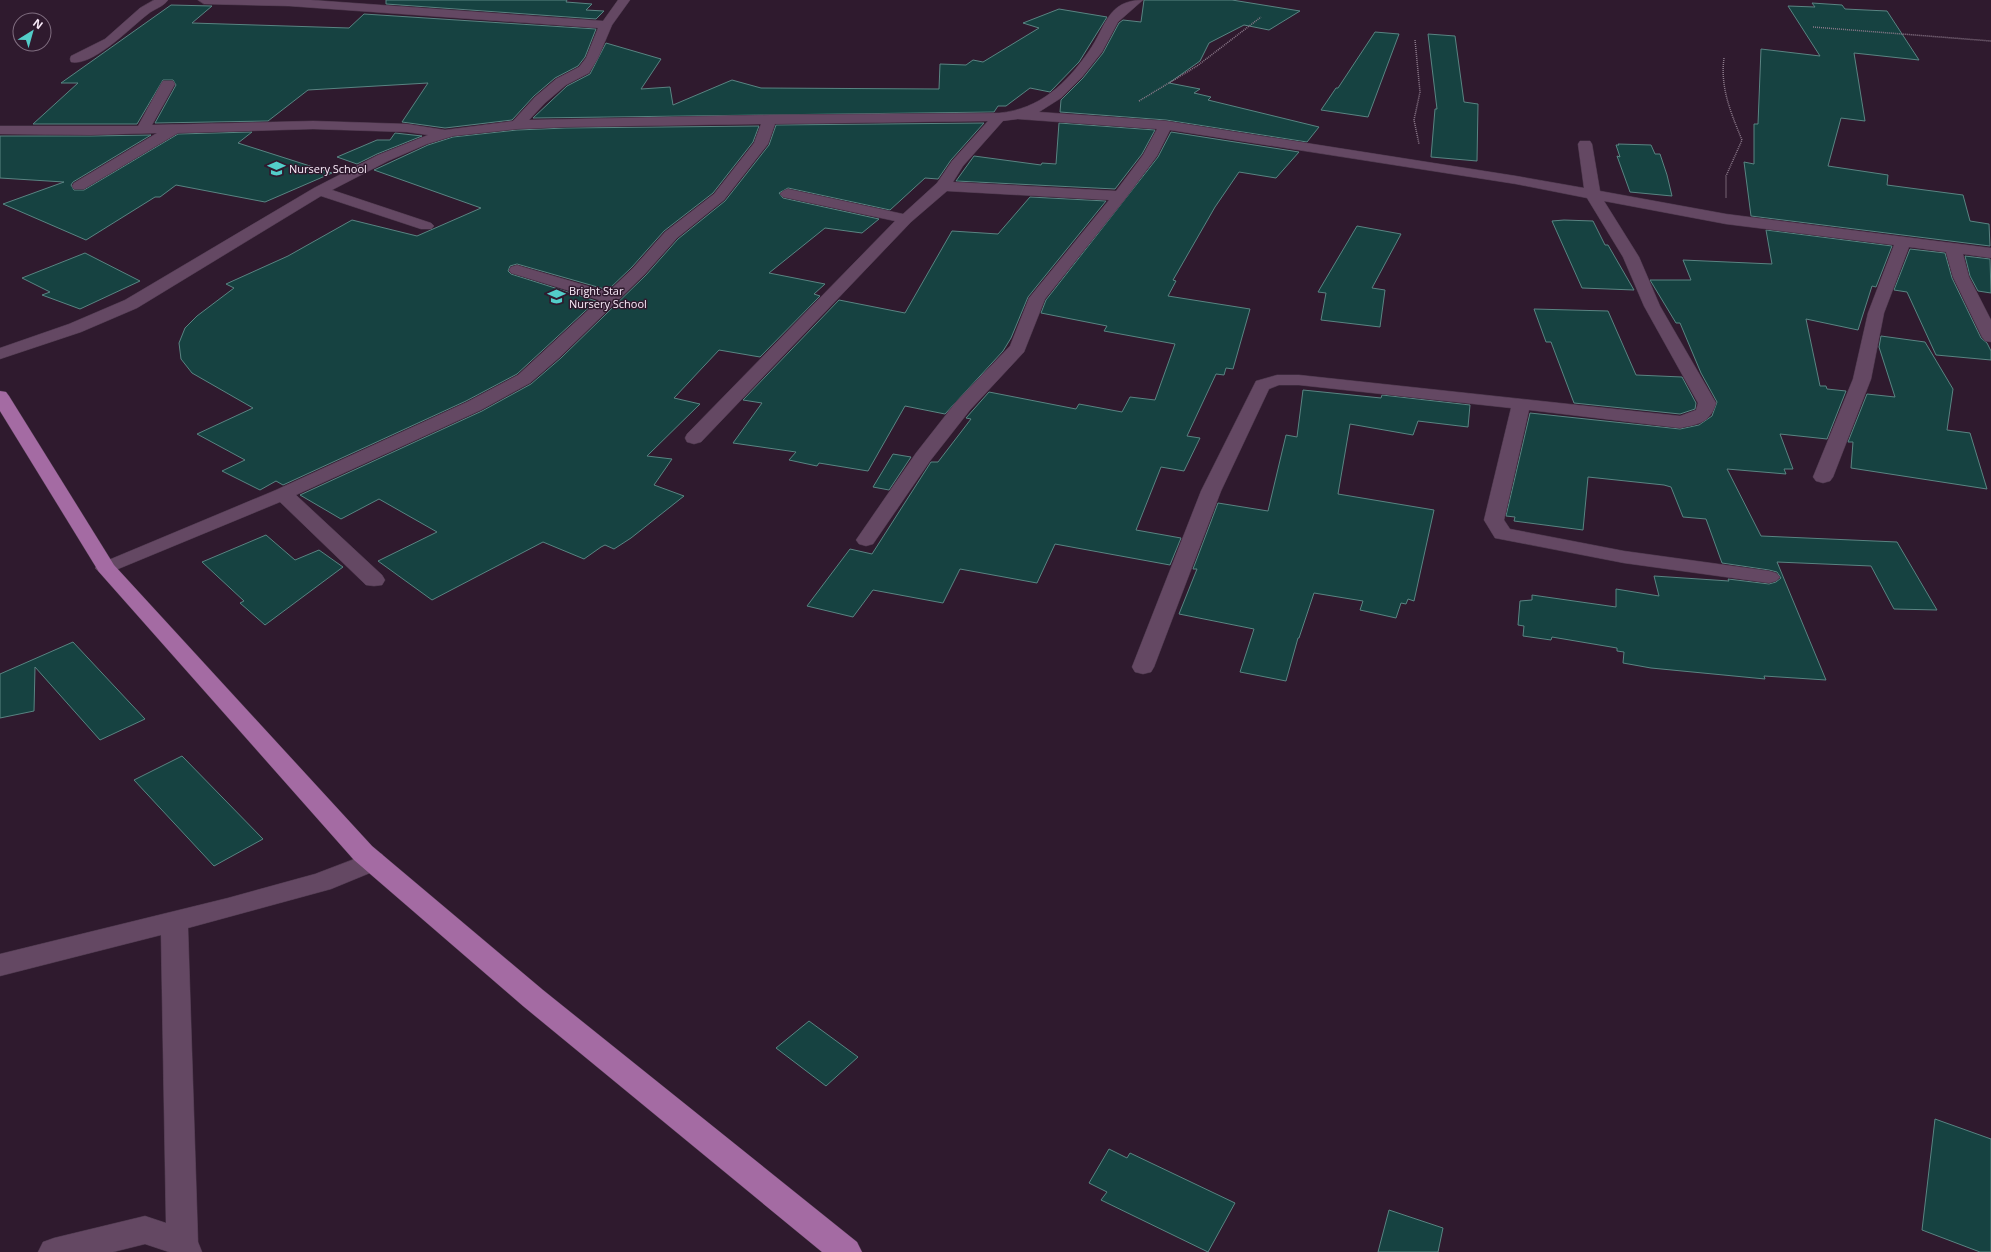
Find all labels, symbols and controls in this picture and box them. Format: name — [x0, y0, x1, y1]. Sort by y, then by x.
north arrow — [12, 12, 52, 52]
text: N — [30, 15, 46, 32]
school or university icon: Nursery School — [266, 159, 286, 179]
place label: Nursery School — [289, 161, 367, 176]
place label: Bright Star Nursery School — [569, 283, 647, 311]
school or university icon: Bright Star Nursery School — [546, 287, 566, 307]

